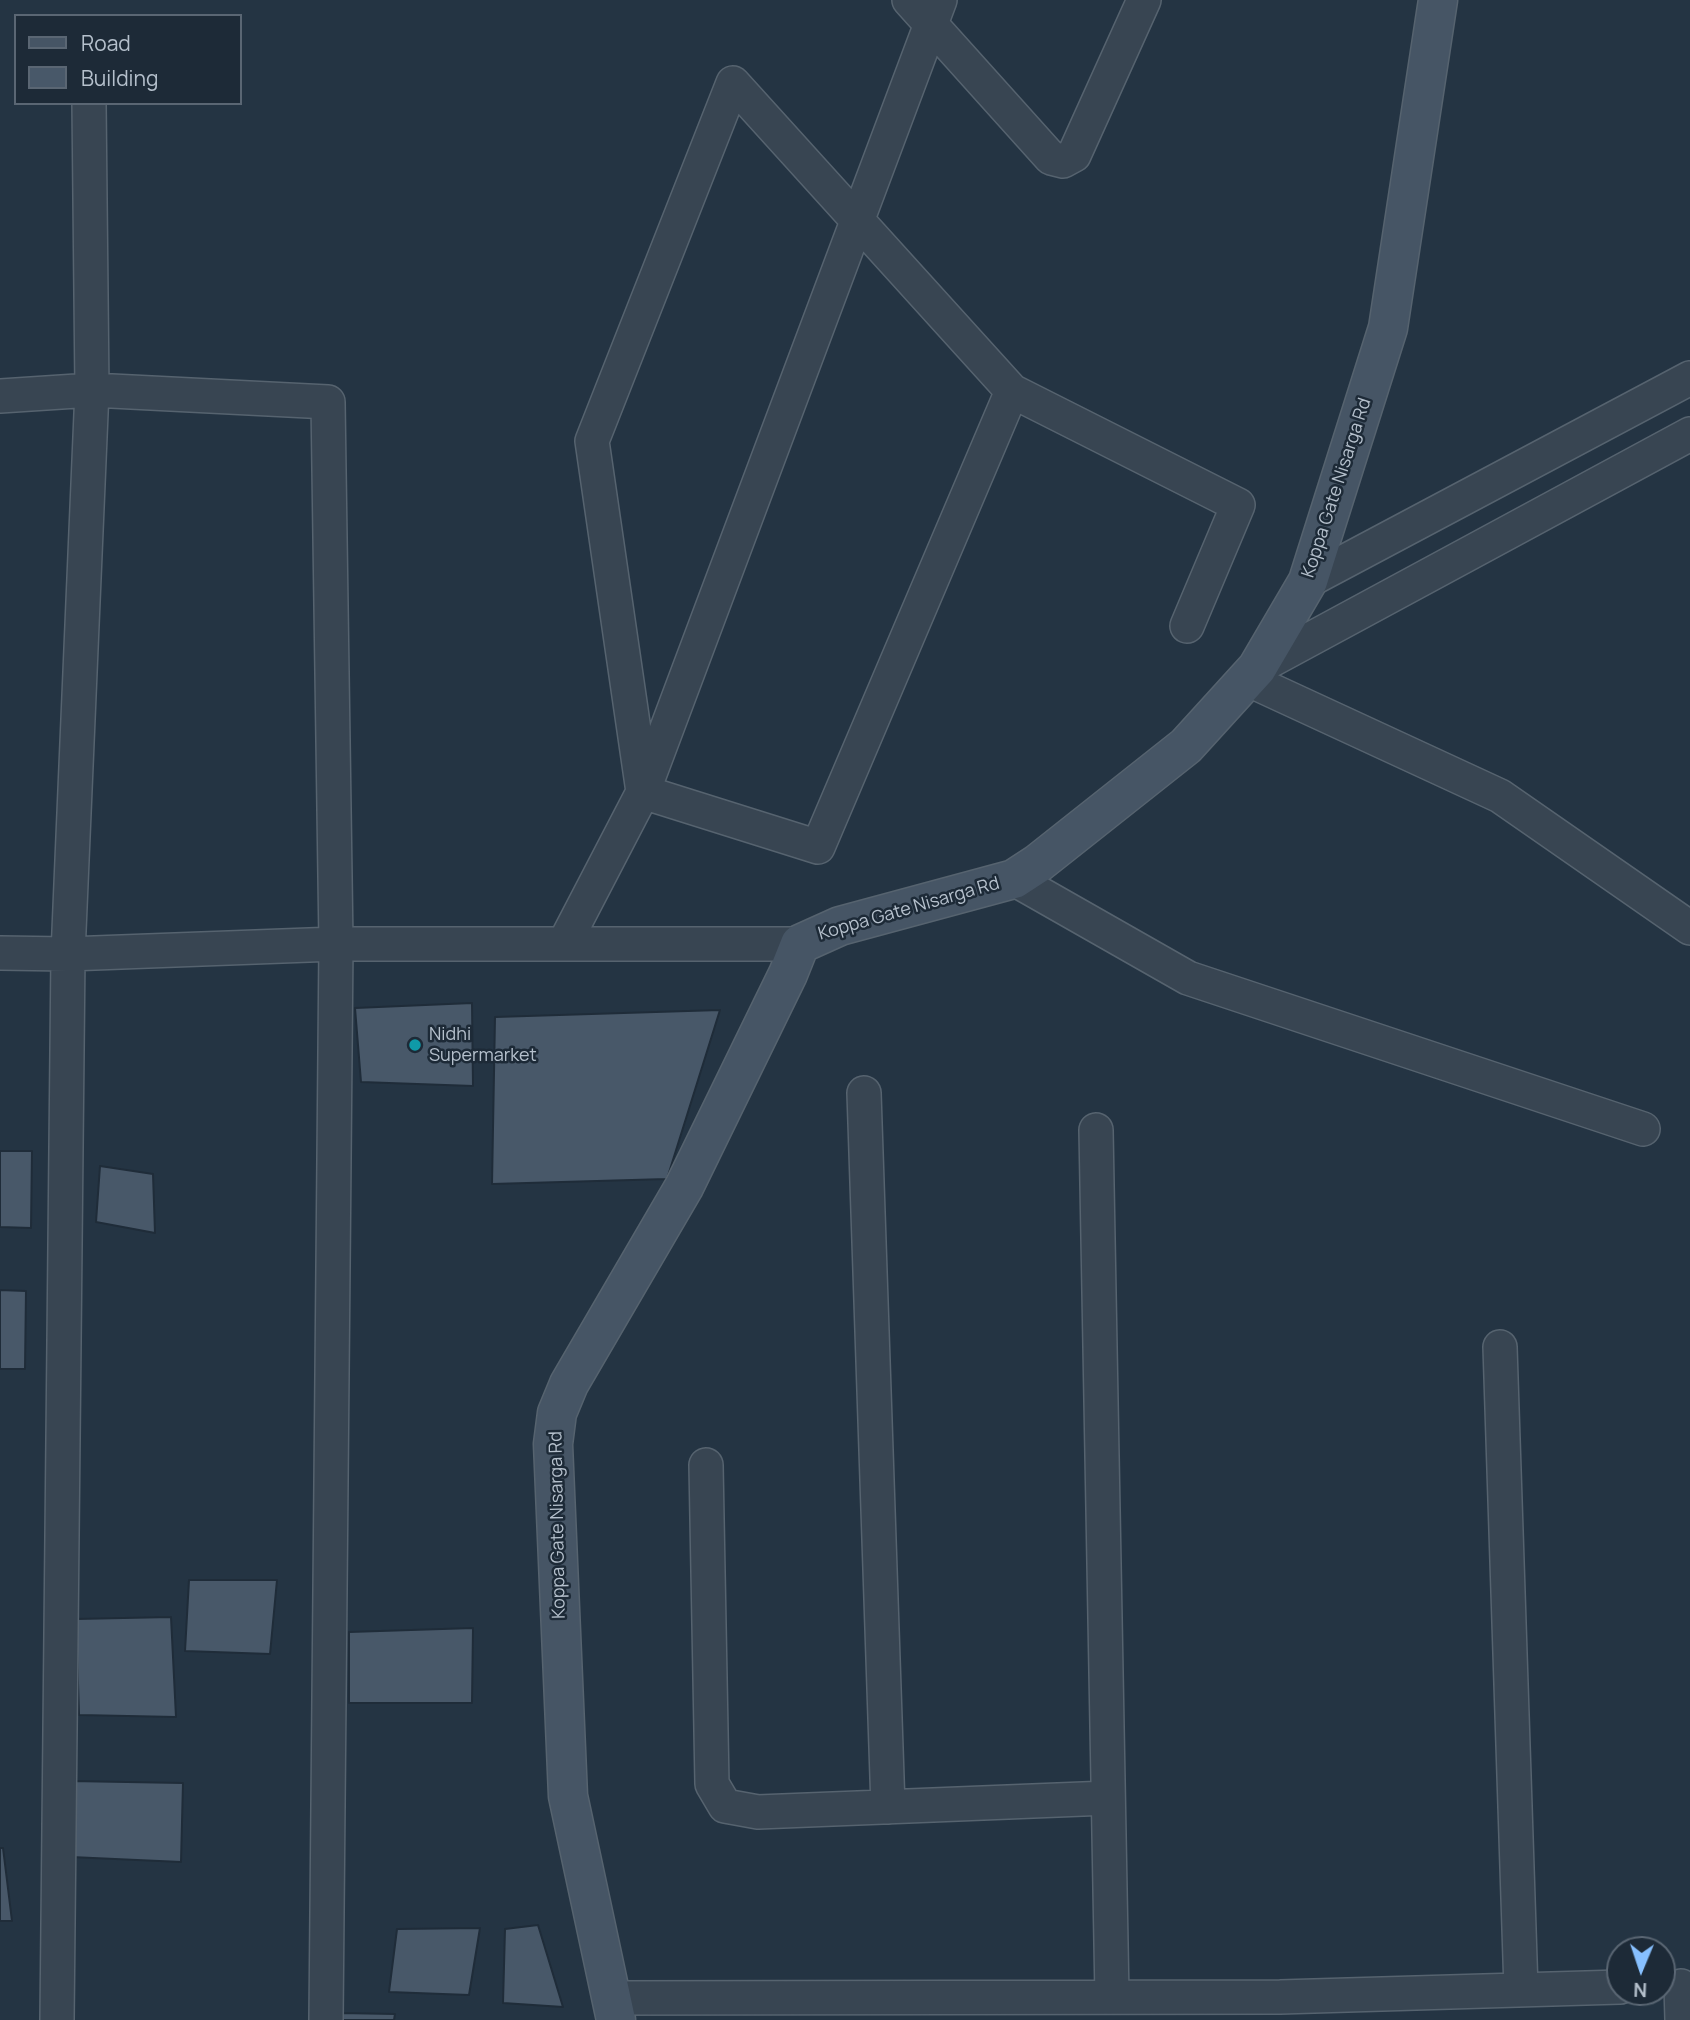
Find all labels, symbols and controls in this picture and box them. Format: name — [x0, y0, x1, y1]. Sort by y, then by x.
legend — [14, 14, 242, 105]
text: Road — [81, 29, 131, 57]
text: Building — [81, 64, 158, 92]
street label: Koppa Gate Nisarga Rd — [1298, 395, 1376, 581]
street label: Koppa Gate Nisarga Rd — [816, 873, 1002, 945]
place label: Nidhi Supermarket — [429, 1024, 537, 1066]
marker: Nidhi Supermarket — [407, 1037, 423, 1053]
street label: Koppa Gate Nisarga Rd — [546, 1431, 570, 1619]
north arrow — [1606, 1936, 1676, 2006]
text: N — [1633, 1977, 1648, 2003]

